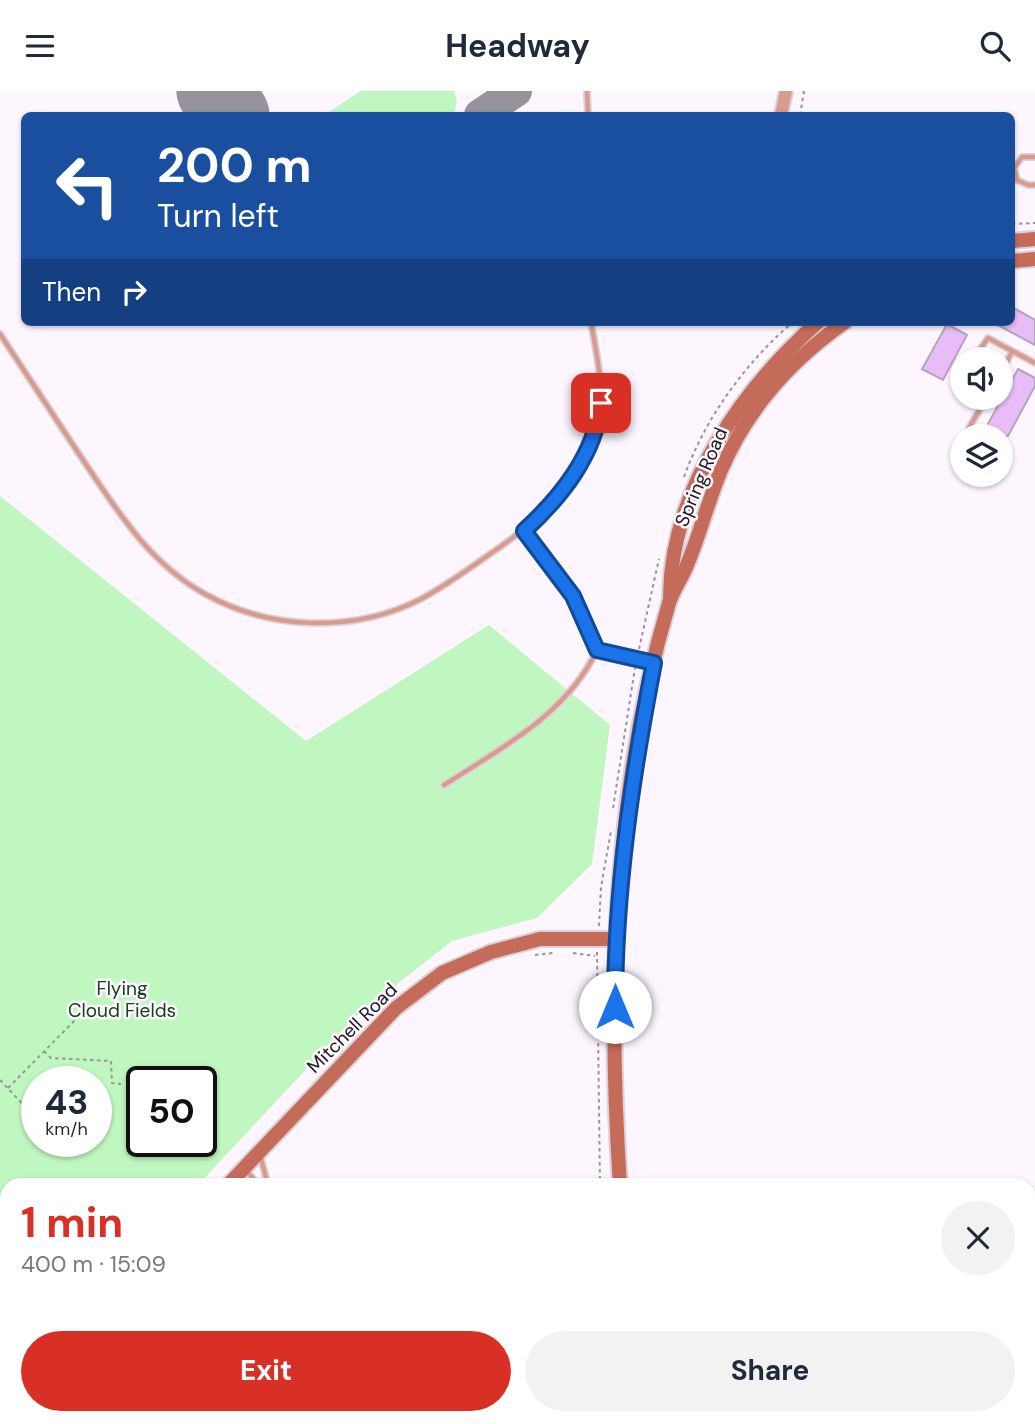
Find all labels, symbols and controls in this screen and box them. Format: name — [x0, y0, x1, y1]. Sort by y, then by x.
text: Headway — [445, 25, 590, 67]
icon: menu — [21, 27, 59, 65]
icon: search — [976, 27, 1014, 65]
text: 200 m — [157, 133, 312, 197]
icon: left — [42, 140, 133, 231]
text: Turn left — [157, 195, 279, 237]
icon: right — [115, 273, 153, 311]
text: Then — [42, 275, 101, 309]
map controls — [950, 347, 1013, 487]
button: sound — [950, 347, 1013, 410]
pin — [571, 373, 631, 433]
icon: arrive — [582, 384, 620, 422]
street label: Spring Road — [669, 424, 733, 530]
button: layers — [950, 424, 1013, 487]
position arrow — [578, 970, 652, 1044]
park label: Flying Cloud Fields — [68, 976, 176, 1023]
street label: Mitchell Road — [301, 977, 403, 1079]
speed limit sign: 50 — [126, 1066, 217, 1157]
text: 43 — [45, 1079, 88, 1125]
text: km/h — [45, 1117, 88, 1141]
text: 1 min — [21, 1195, 123, 1250]
button: close — [941, 1201, 1015, 1275]
text: 400 m · 15:09 — [21, 1249, 166, 1279]
button: Exit — [21, 1331, 511, 1411]
button: Share — [525, 1331, 1015, 1411]

